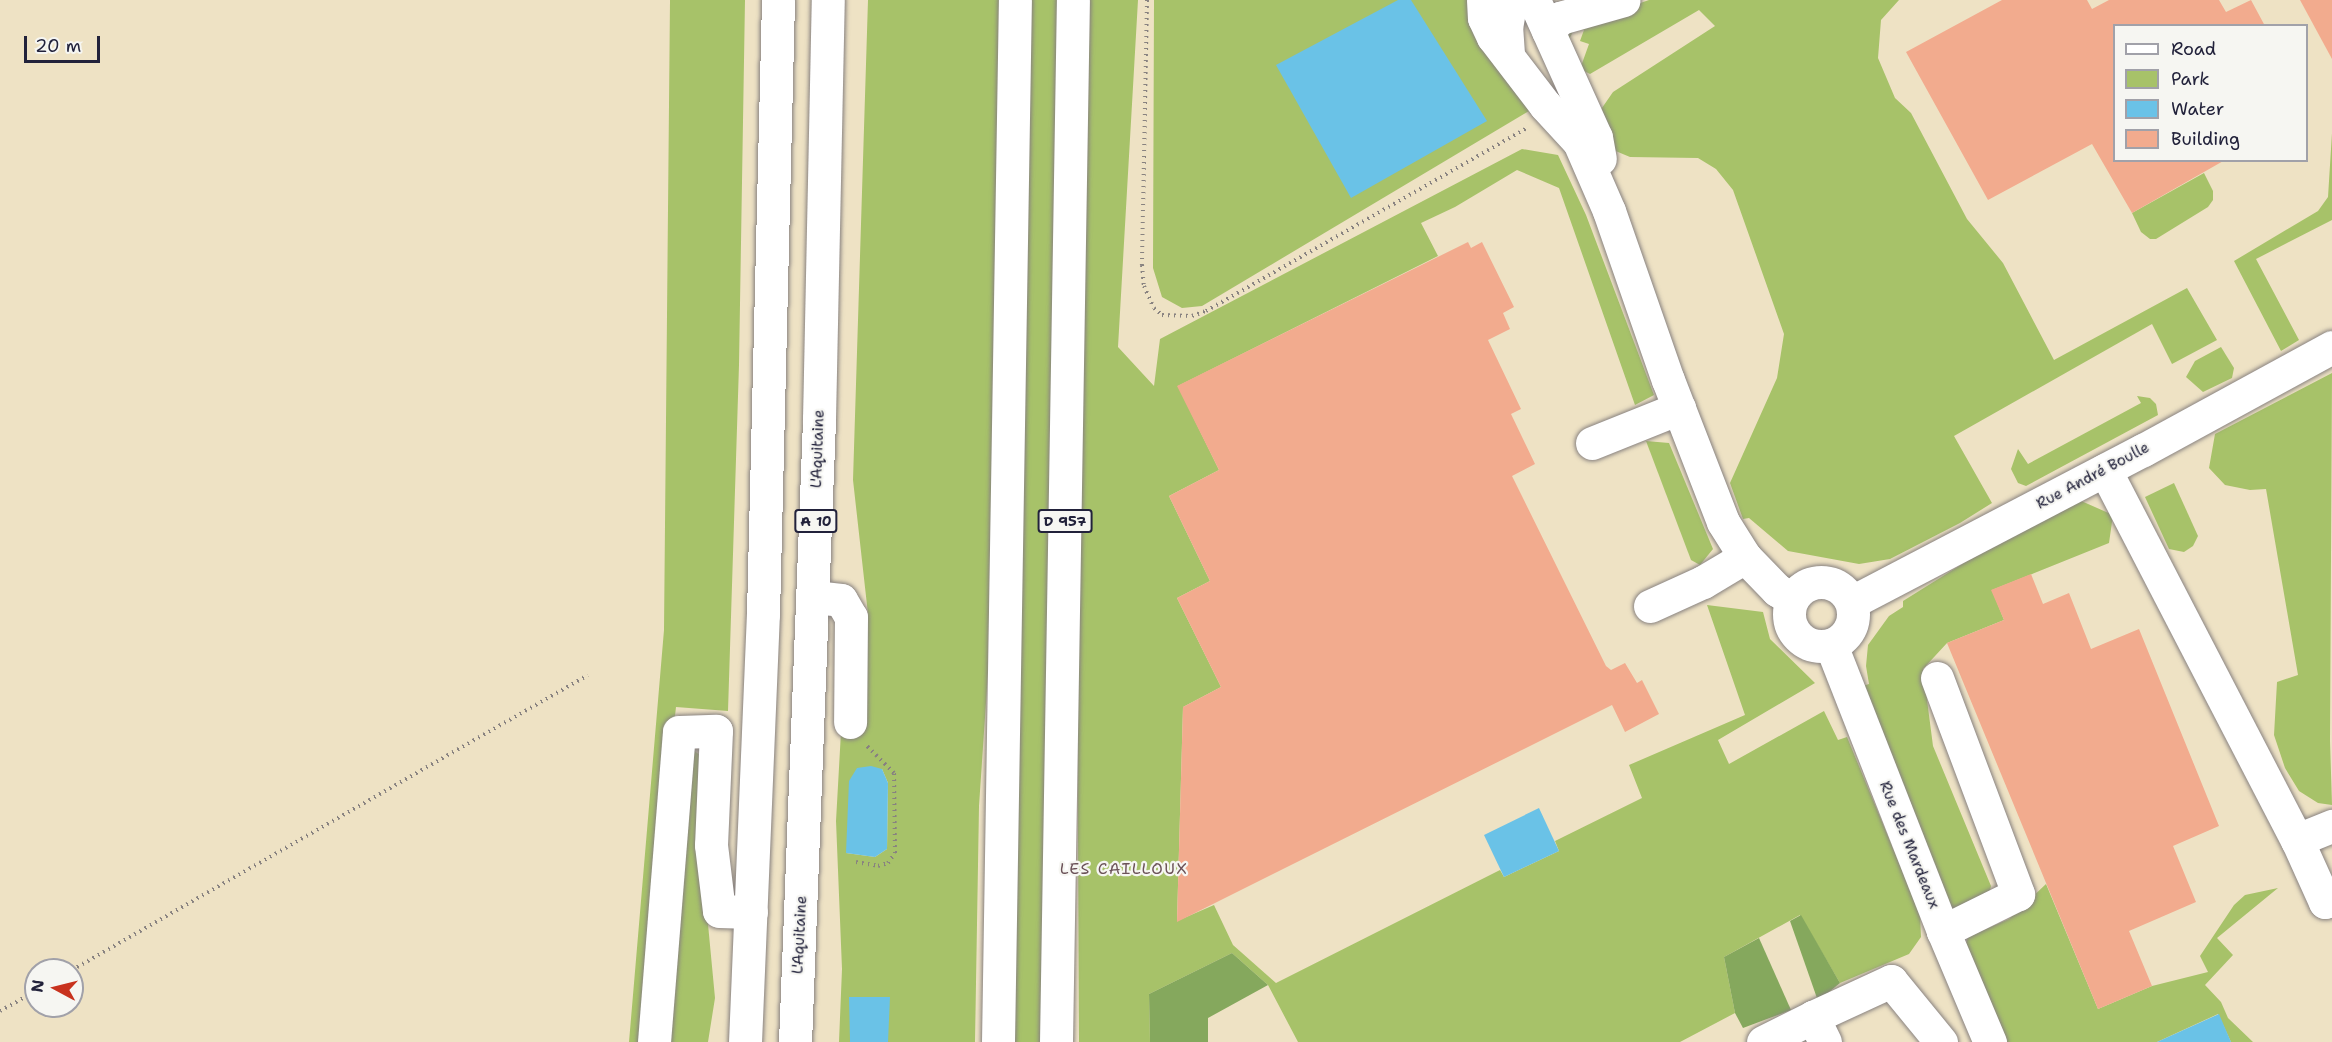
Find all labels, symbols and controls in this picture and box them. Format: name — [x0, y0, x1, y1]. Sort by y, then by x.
scale bar — [27, 24, 104, 62]
legend — [2113, 24, 2308, 162]
text: 20 m — [35, 34, 81, 58]
text: Road — [2171, 37, 2216, 61]
text: Park — [2171, 67, 2210, 91]
text: Water — [2171, 97, 2224, 121]
text: Building — [2171, 127, 2240, 151]
street label: L'Aquitaine — [808, 410, 828, 488]
street label: Rue André Boulle — [2033, 439, 2153, 513]
road number: A 10 — [794, 510, 838, 532]
road number: D 957 — [1036, 510, 1094, 532]
street label: Rue des Mardeaux — [1875, 779, 1943, 911]
district label: LES CAILLOUX — [1060, 859, 1188, 879]
street label: L'Aquitaine — [789, 895, 811, 975]
north arrow — [24, 958, 84, 1018]
text: N — [26, 978, 49, 994]

